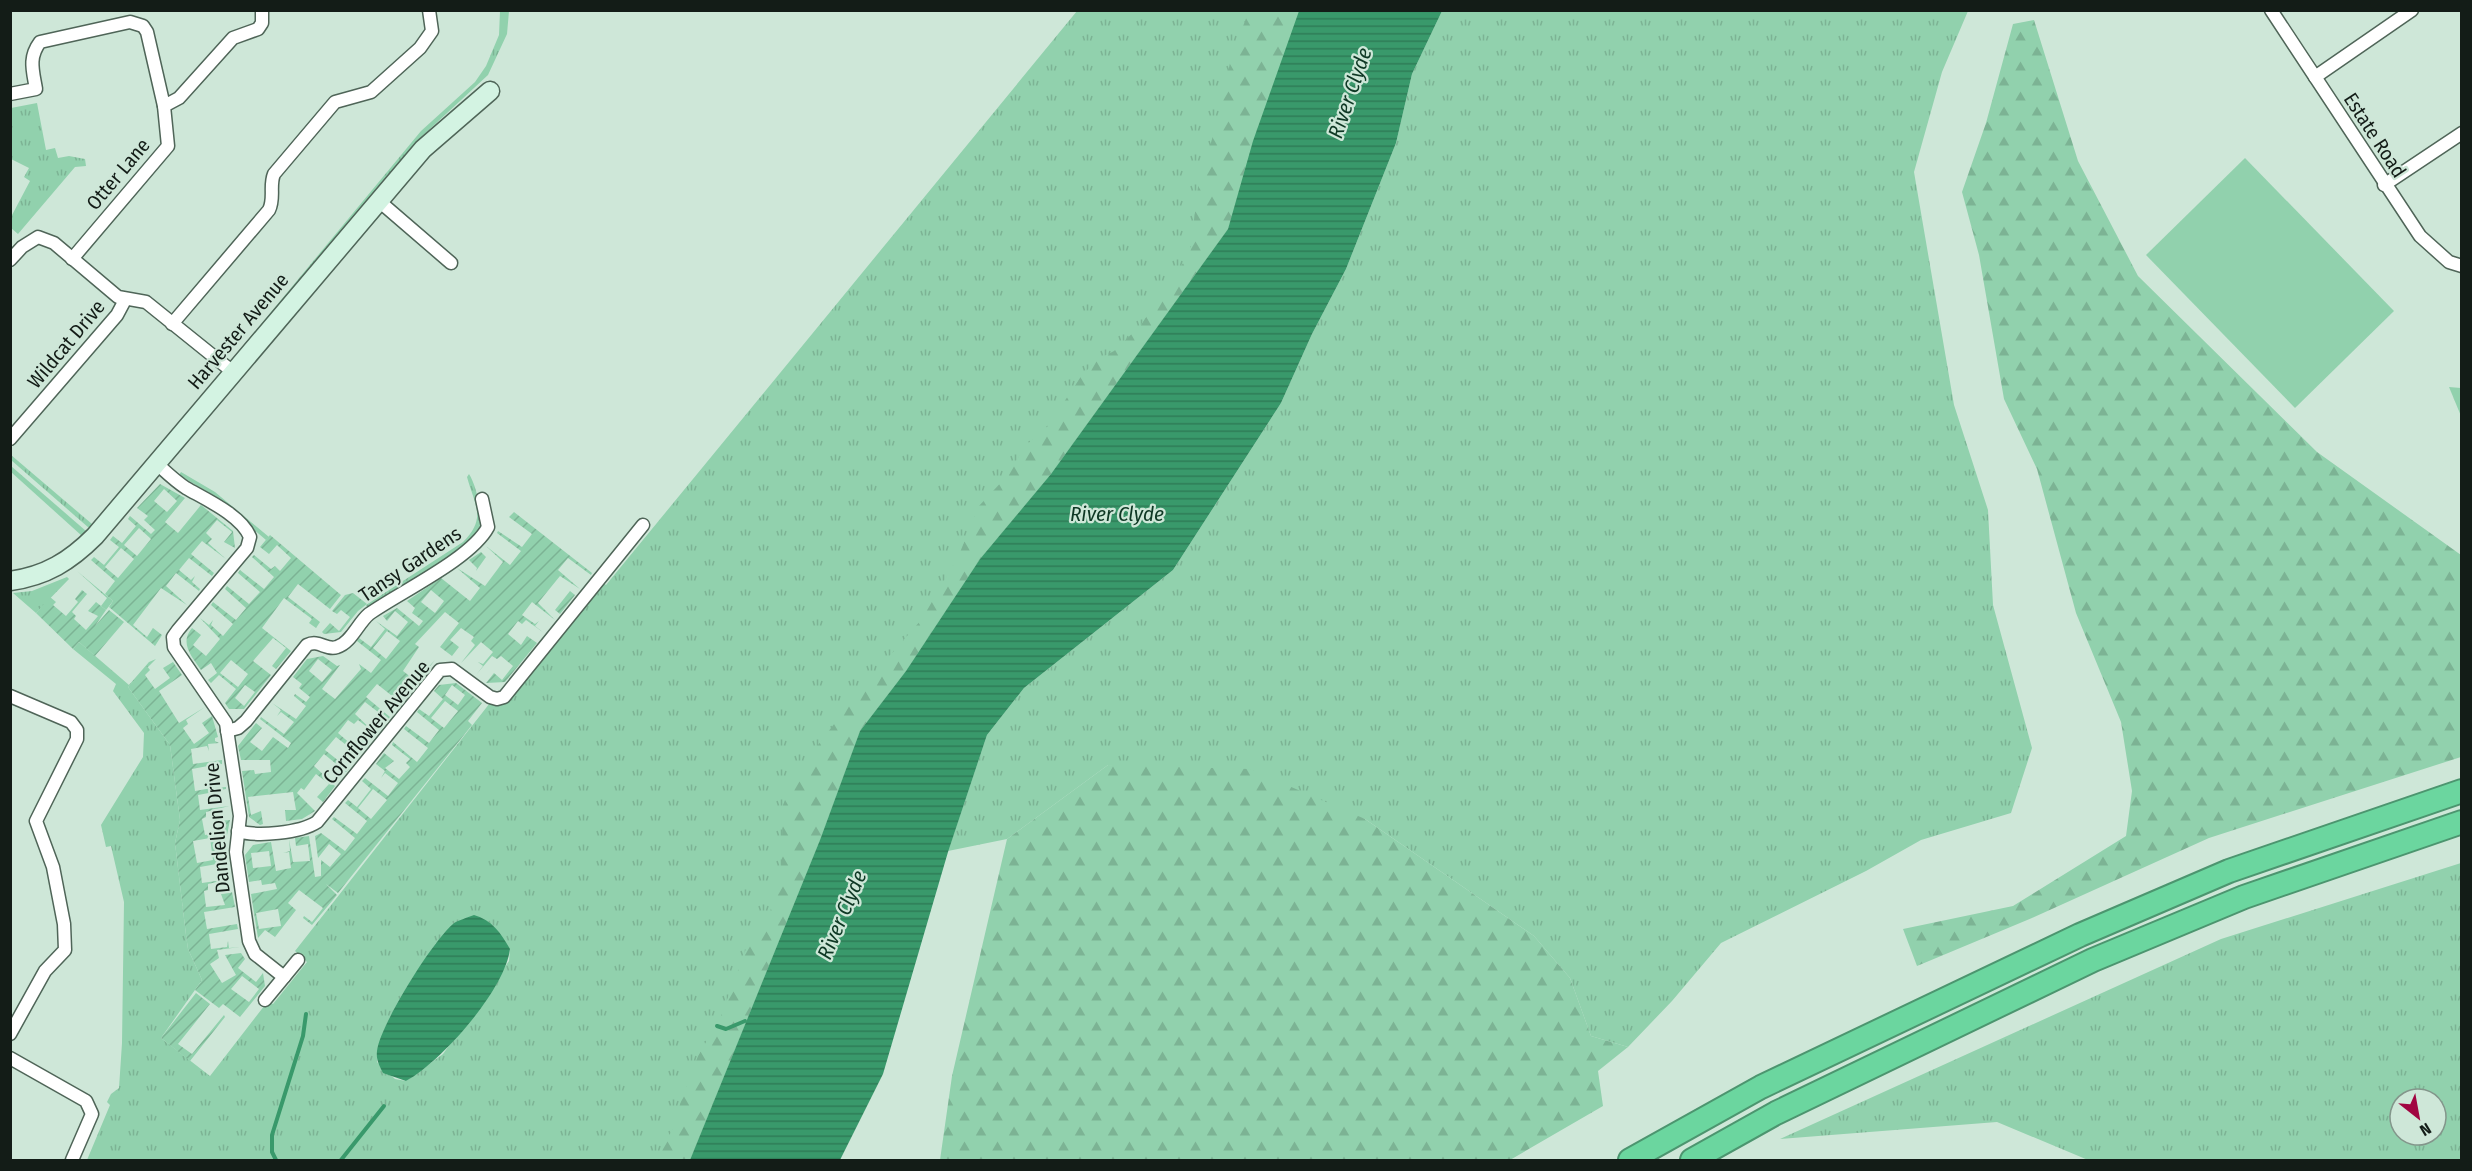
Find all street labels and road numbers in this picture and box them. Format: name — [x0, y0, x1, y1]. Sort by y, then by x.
street label: Estate Road — [2339, 88, 2411, 182]
street label: Otter Lane — [81, 133, 155, 215]
street label: Harvester Avenue — [183, 268, 293, 394]
street label: Wildcat Drive — [22, 295, 110, 393]
street label: Tansy Gardens — [354, 521, 466, 607]
street label: Cornflower Avenue — [317, 655, 435, 789]
street label: Dandelion Drive — [199, 762, 235, 894]

